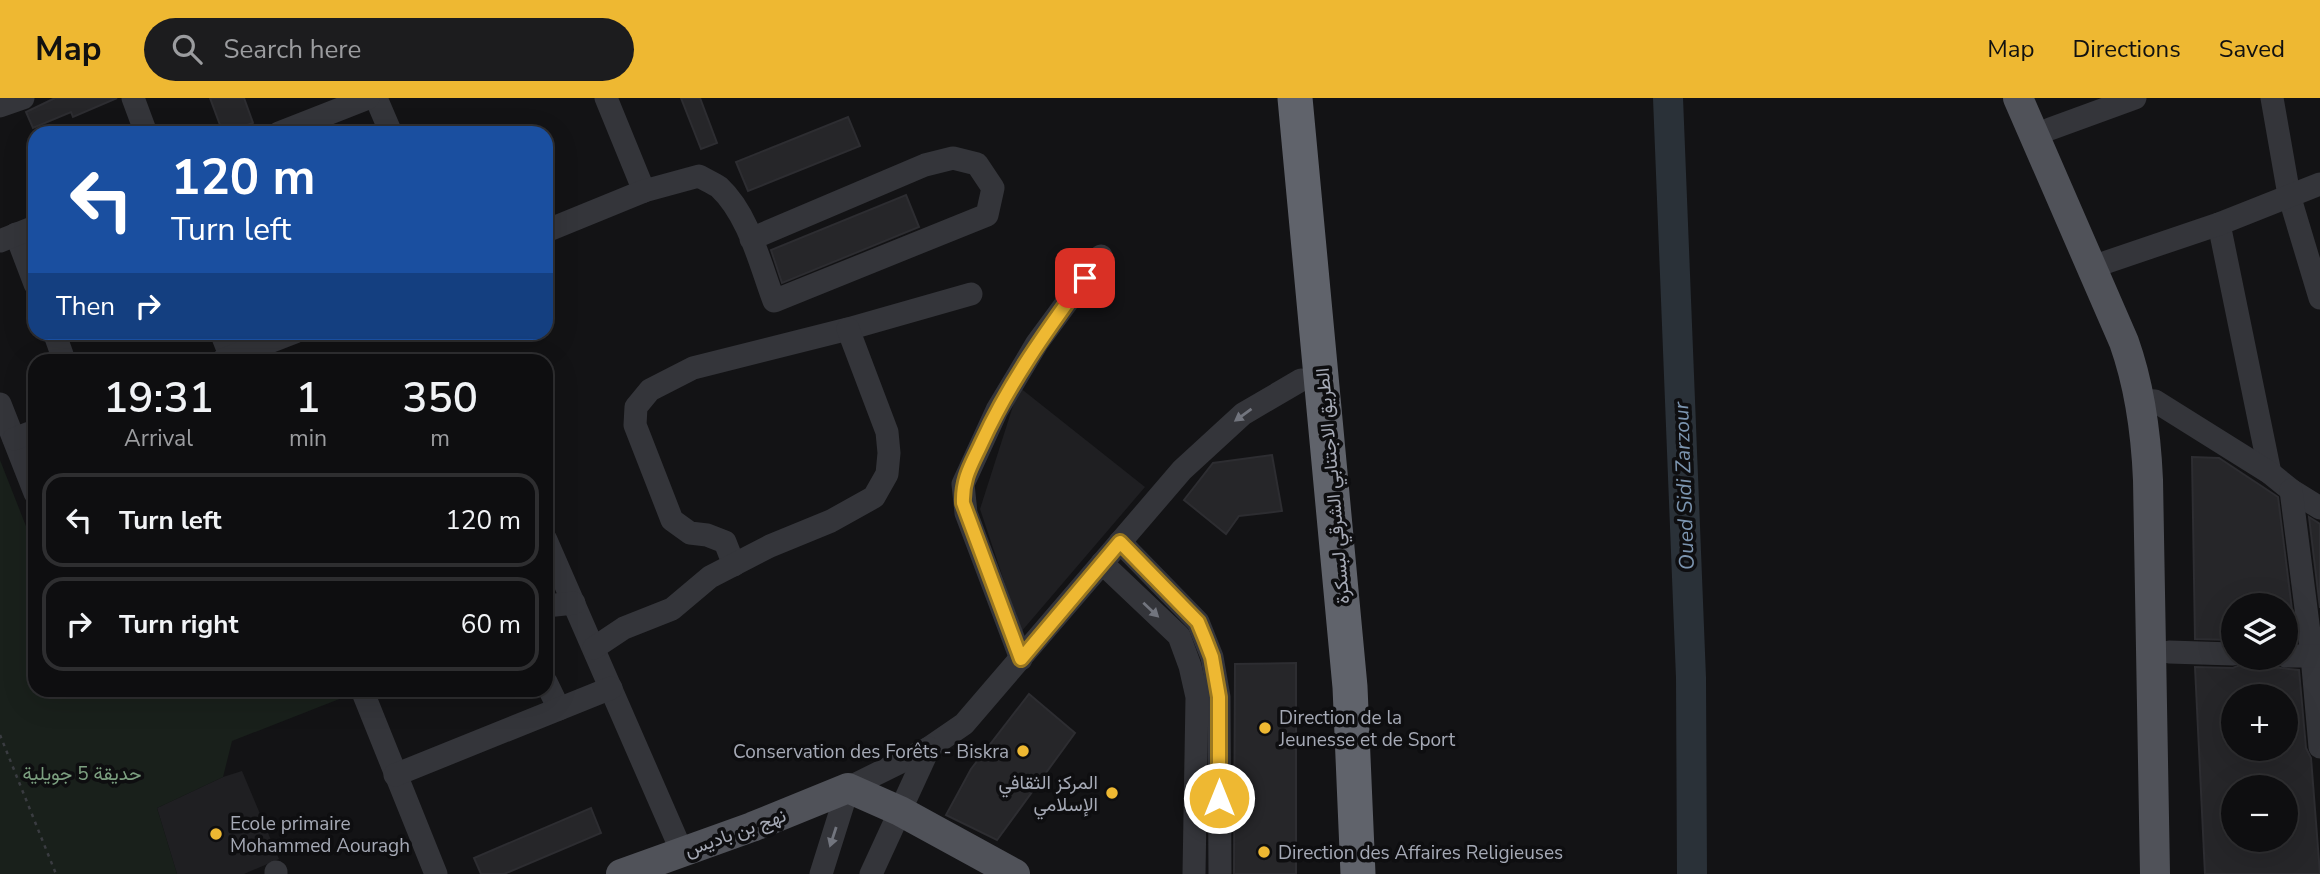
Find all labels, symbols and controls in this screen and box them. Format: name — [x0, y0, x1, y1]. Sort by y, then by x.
search box — [144, 18, 634, 81]
text: Map — [35, 27, 102, 72]
icon: search — [168, 30, 206, 68]
text: Search here — [224, 32, 361, 67]
text: Map — [1987, 33, 2034, 65]
text: Directions — [2072, 33, 2181, 65]
text: Saved — [2219, 33, 2285, 65]
text: 120 m — [171, 144, 315, 211]
icon: left — [56, 154, 147, 245]
text: Turn left — [171, 208, 291, 251]
pin — [1055, 248, 1115, 308]
icon: arrive — [1066, 259, 1104, 297]
icon: right — [129, 287, 167, 325]
text: Then — [56, 289, 115, 324]
street label: الطريق الاجتنابي الشرقي لبسكرة — [1310, 367, 1358, 605]
text: 19:31 — [103, 370, 214, 427]
text: 1 — [295, 370, 321, 427]
text: 350 — [402, 370, 478, 427]
water label: Oued Sidi Zarzour — [1667, 401, 1701, 571]
one-way arrow — [1234, 408, 1252, 422]
text: Arrival — [124, 423, 193, 454]
text: min — [289, 423, 327, 454]
text: m — [430, 423, 450, 454]
icon: left — [60, 501, 98, 539]
text: Turn left — [119, 503, 222, 538]
text: 120 m — [445, 503, 521, 538]
map controls — [2221, 593, 2298, 852]
button: layers — [2221, 593, 2298, 670]
one-way arrow — [1142, 601, 1159, 617]
icon: right — [60, 605, 98, 643]
text: Turn right — [119, 607, 238, 642]
text: 60 m — [461, 607, 521, 642]
button: + — [2221, 684, 2298, 761]
place label: Direction de la Jeunesse et de Sport — [1278, 705, 1455, 753]
marker: Direction de la Jeunesse et de Sport — [1257, 720, 1273, 736]
place label: Conservation des Forêts - Biskra — [733, 739, 1009, 765]
marker: Conservation des Forêts - Biskra — [1015, 743, 1031, 759]
park label: حديقة 5 جويلية — [22, 761, 142, 787]
position arrow — [1182, 761, 1256, 835]
place label: المركز الثقافي الإسلامي — [998, 770, 1098, 820]
button: − — [2221, 775, 2298, 852]
marker: المركز الثقافي الإسلامي — [1104, 785, 1120, 801]
street label: نهج بن باديس — [681, 803, 790, 863]
place label: Ecole primaire Mohammed Aouragh — [230, 811, 410, 859]
marker: Ecole primaire Mohammed Aouragh — [208, 826, 224, 842]
one-way arrow — [827, 827, 837, 848]
place label: Direction des Affaires Religieuses — [1278, 840, 1563, 866]
marker: Direction des Affaires Religieuses — [1256, 844, 1272, 860]

